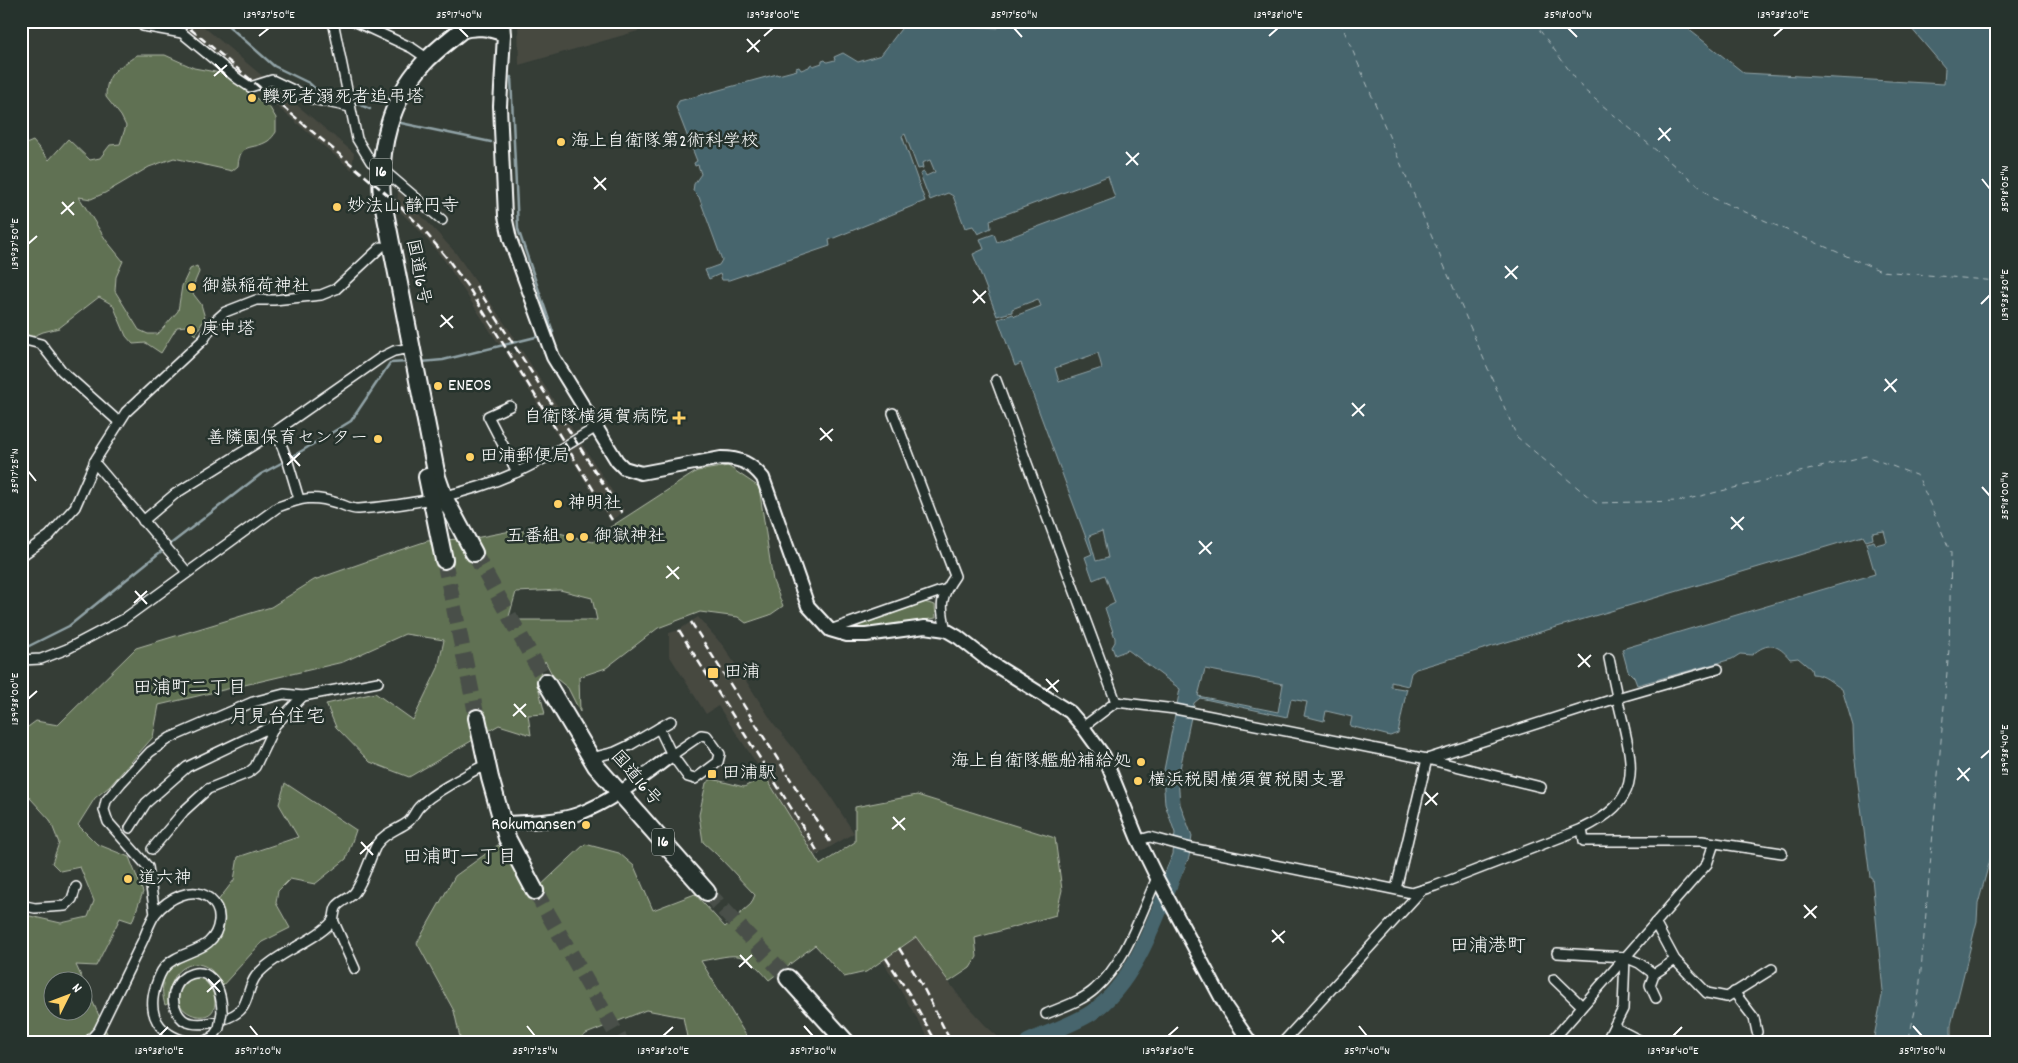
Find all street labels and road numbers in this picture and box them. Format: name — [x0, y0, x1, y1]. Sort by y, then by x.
road number: 16 — [370, 158, 392, 186]
street label: 国道16号 — [398, 237, 436, 307]
street label: 国道16号 — [604, 746, 666, 812]
road number: 16 — [652, 829, 674, 856]

